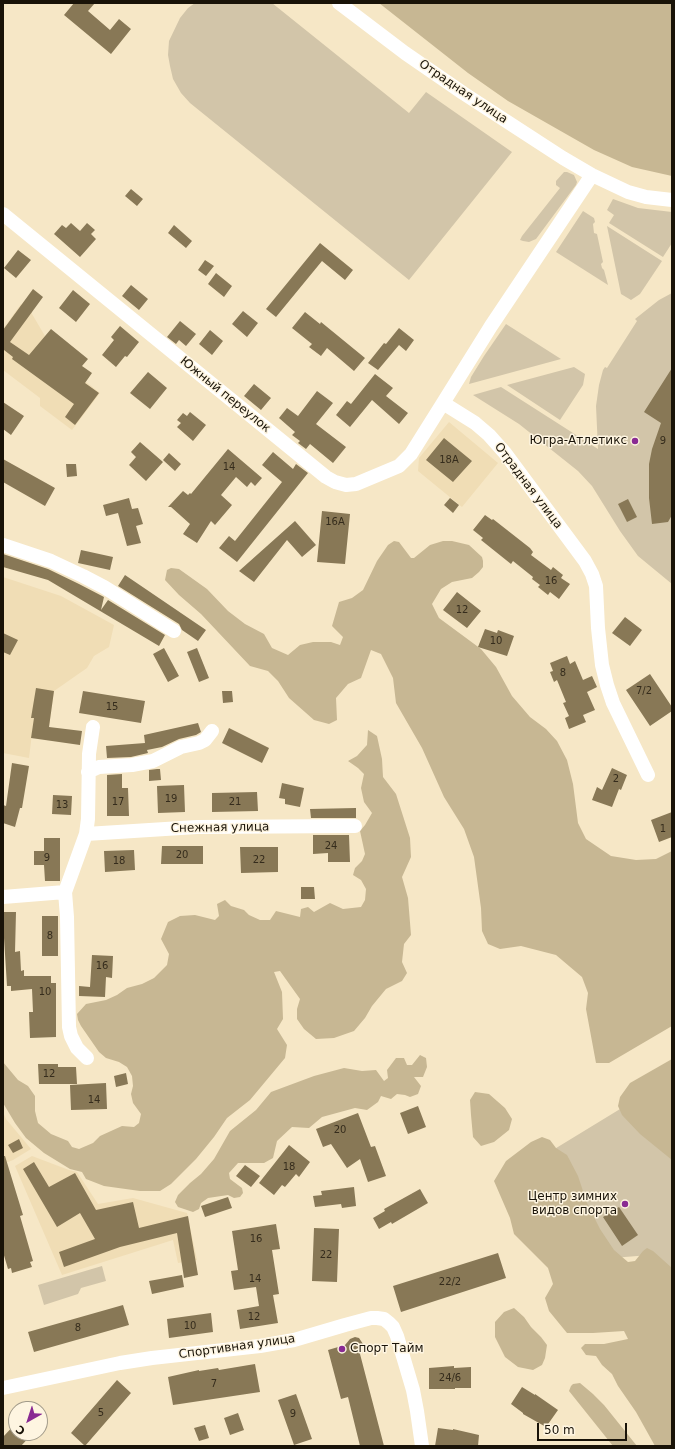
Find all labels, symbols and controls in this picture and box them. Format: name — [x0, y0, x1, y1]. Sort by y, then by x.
street label: Отрадная улица — [416, 57, 510, 127]
street label: Южный переулок — [177, 354, 273, 436]
place label: Югра-Атлетикс — [530, 434, 627, 448]
house number: 9 — [660, 435, 666, 447]
marker: Югра-Атлетикс — [630, 436, 640, 446]
street label: Отрадная улица — [491, 440, 565, 532]
house number: 18А — [439, 454, 459, 466]
house number: 14 — [223, 461, 235, 473]
house number: 16А — [325, 516, 345, 528]
house number: 16 — [545, 575, 557, 587]
house number: 12 — [456, 604, 468, 616]
house number: 10 — [490, 635, 502, 647]
house number: 8 — [560, 667, 566, 679]
house number: 7/2 — [636, 685, 652, 697]
house number: 15 — [106, 701, 118, 713]
house number: 2 — [613, 773, 619, 785]
house number: 19 — [165, 793, 177, 805]
house number: 17 — [112, 796, 124, 808]
house number: 21 — [229, 796, 241, 808]
house number: 13 — [56, 799, 68, 811]
street label: Снежная улица — [171, 820, 269, 836]
house number: 1 — [660, 823, 666, 835]
house number: 24 — [325, 840, 337, 852]
house number: 20 — [176, 849, 188, 861]
house number: 9 — [44, 852, 50, 864]
house number: 22 — [253, 854, 265, 866]
house number: 18 — [113, 855, 125, 867]
house number: 8 — [47, 930, 53, 942]
house number: 16 — [96, 960, 108, 972]
house number: 10 — [39, 986, 51, 998]
house number: 12 — [43, 1068, 55, 1080]
house number: 14 — [88, 1094, 100, 1106]
house number: 20 — [334, 1124, 346, 1136]
house number: 18 — [283, 1161, 295, 1173]
place label: Центр зимних видов спорта — [528, 1190, 617, 1218]
marker: Центр зимних видов спорта — [620, 1199, 630, 1209]
house number: 16 — [250, 1233, 262, 1245]
house number: 22 — [320, 1249, 332, 1261]
house number: 14 — [249, 1273, 261, 1285]
house number: 22/2 — [439, 1276, 461, 1288]
house number: 12 — [248, 1311, 260, 1323]
house number: 10 — [184, 1320, 196, 1332]
house number: 8 — [75, 1322, 81, 1334]
street label: Спортивная улица — [178, 1332, 296, 1362]
place label: Спорт Тайм — [350, 1342, 424, 1356]
marker: Спорт Тайм — [337, 1344, 347, 1354]
house number: 24/6 — [439, 1372, 461, 1384]
house number: 7 — [211, 1378, 217, 1390]
north arrow — [8, 1401, 48, 1441]
house number: 5 — [98, 1407, 104, 1419]
house number: 9 — [290, 1408, 296, 1420]
scale bar — [539, 1415, 629, 1441]
text: С — [14, 1422, 28, 1438]
text: 50 m — [544, 1423, 575, 1437]

